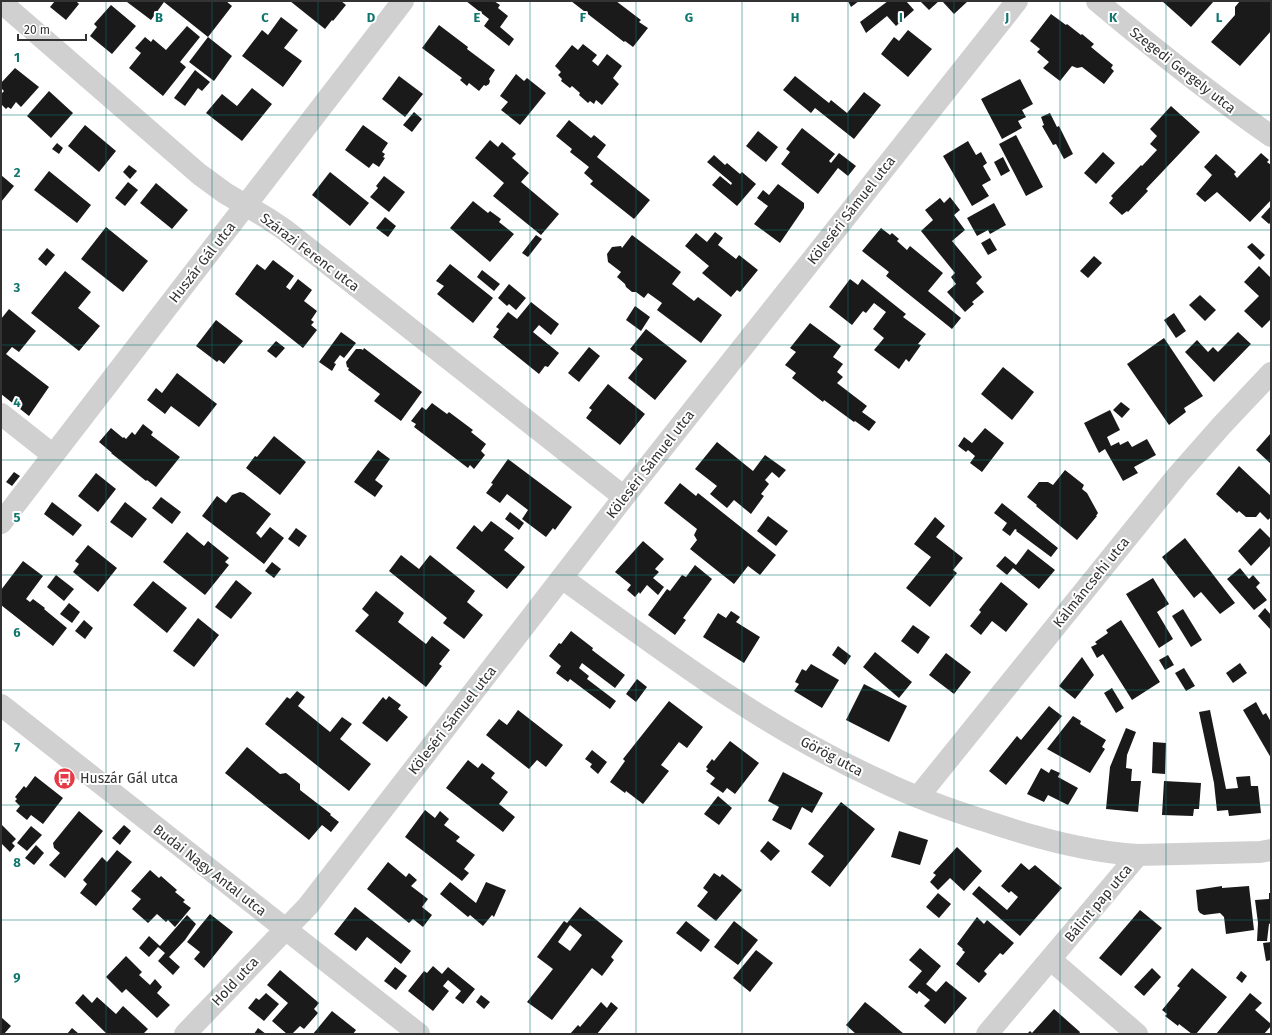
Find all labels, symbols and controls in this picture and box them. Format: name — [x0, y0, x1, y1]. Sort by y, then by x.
text: B — [155, 10, 163, 25]
text: C — [261, 10, 269, 25]
text: D — [367, 10, 376, 25]
text: E — [474, 10, 481, 25]
text: F — [580, 10, 587, 25]
text: G — [685, 10, 693, 25]
text: H — [791, 10, 799, 25]
text: I — [899, 10, 903, 25]
text: J — [1004, 10, 1009, 25]
text: K — [1109, 10, 1118, 25]
text: L — [1216, 10, 1223, 25]
scale bar — [18, 16, 86, 42]
text: 20 m — [24, 23, 50, 37]
street label: Szegedi Gergely utca — [1126, 24, 1239, 117]
text: 1 — [14, 50, 20, 65]
street label: Köleséri Sámuel utca — [804, 153, 899, 268]
text: 2 — [14, 165, 21, 180]
street label: Szárazi Ferenc utca — [257, 210, 363, 295]
street label: Huszár Gál utca — [165, 218, 239, 306]
text: 3 — [13, 280, 21, 295]
text: 4 — [13, 395, 21, 410]
street label: Köleséri Sámuel utca — [603, 407, 698, 522]
text: 5 — [14, 510, 21, 525]
street label: Kálmáncsehi utca — [1050, 534, 1133, 631]
text: 6 — [13, 625, 21, 640]
street label: Köleséri Sámuel utca — [405, 663, 500, 778]
street label: Görög utca — [798, 733, 866, 780]
text: 7 — [14, 740, 20, 755]
bus stop icon: Huszár Gál utca — [52, 765, 78, 791]
place label: Huszár Gál utca — [80, 770, 178, 787]
street label: Budai Nagy Antal utca — [150, 821, 270, 920]
text: 8 — [13, 855, 21, 870]
street label: Bálint pap utca — [1061, 861, 1136, 946]
street label: Hold utca — [208, 953, 262, 1009]
text: 9 — [13, 970, 21, 985]

